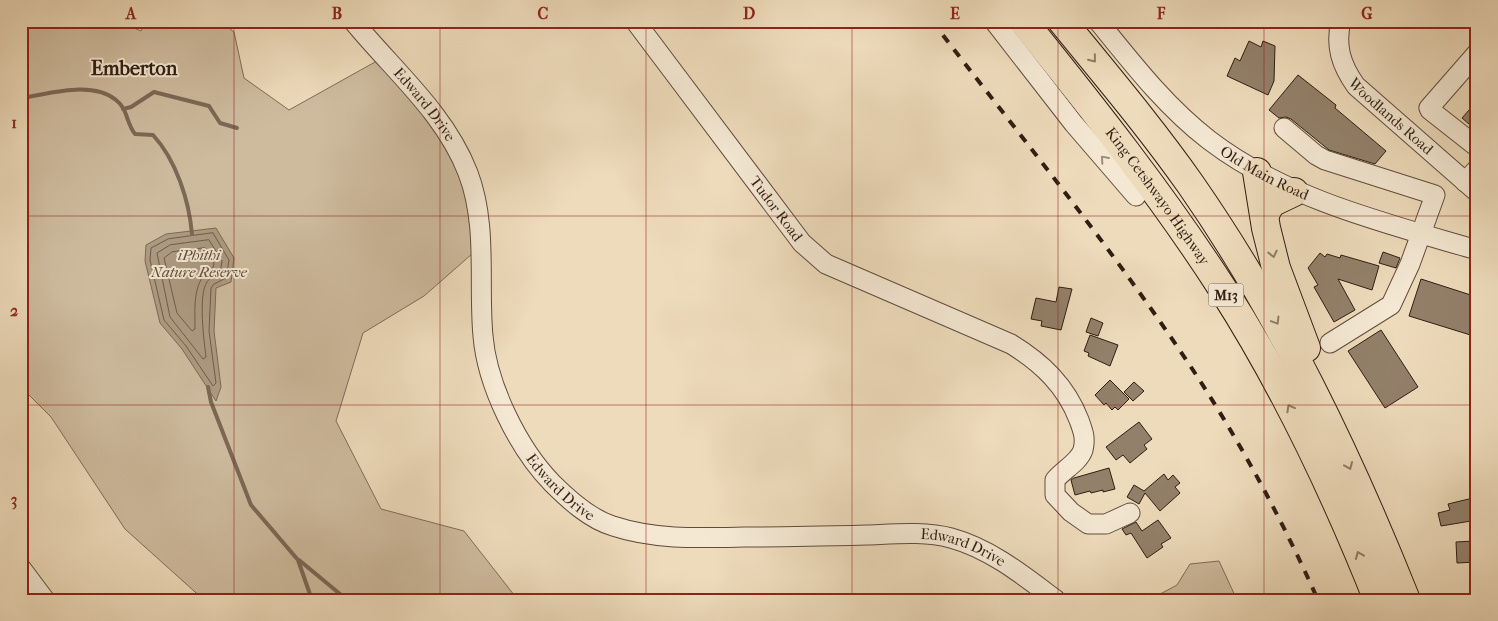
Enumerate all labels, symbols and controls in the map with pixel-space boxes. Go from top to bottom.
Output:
text: A [125,4,137,23]
text: B [332,4,342,23]
text: C [538,4,549,23]
text: D [743,4,755,23]
text: E [950,4,960,23]
text: F [1156,4,1166,23]
text: G [1361,4,1373,23]
one-way arrow [1087,53,1095,62]
district label: Emberton [91,57,178,80]
street label: Edward Drive [390,64,460,145]
street label: Woodlands Road [1344,74,1437,159]
text: 1 [11,113,17,132]
street label: King Cetshwayo Highway [1101,124,1214,270]
street label: Old Main Road [1217,142,1312,204]
one-way arrow [1101,156,1109,165]
street label: Tudor Road [746,173,807,246]
park label: iPhithi Nature Reserve [150,246,248,281]
one-way arrow [1267,250,1278,259]
road number: M13 [1208,284,1244,306]
text: 2 [10,301,18,320]
one-way arrow [1269,315,1279,324]
one-way arrow [1286,404,1296,413]
street label: Edward Drive [522,450,599,525]
one-way arrow [1343,461,1354,470]
text: 3 [11,490,17,510]
street label: Edward Drive [920,525,1009,571]
one-way arrow [1354,551,1365,560]

